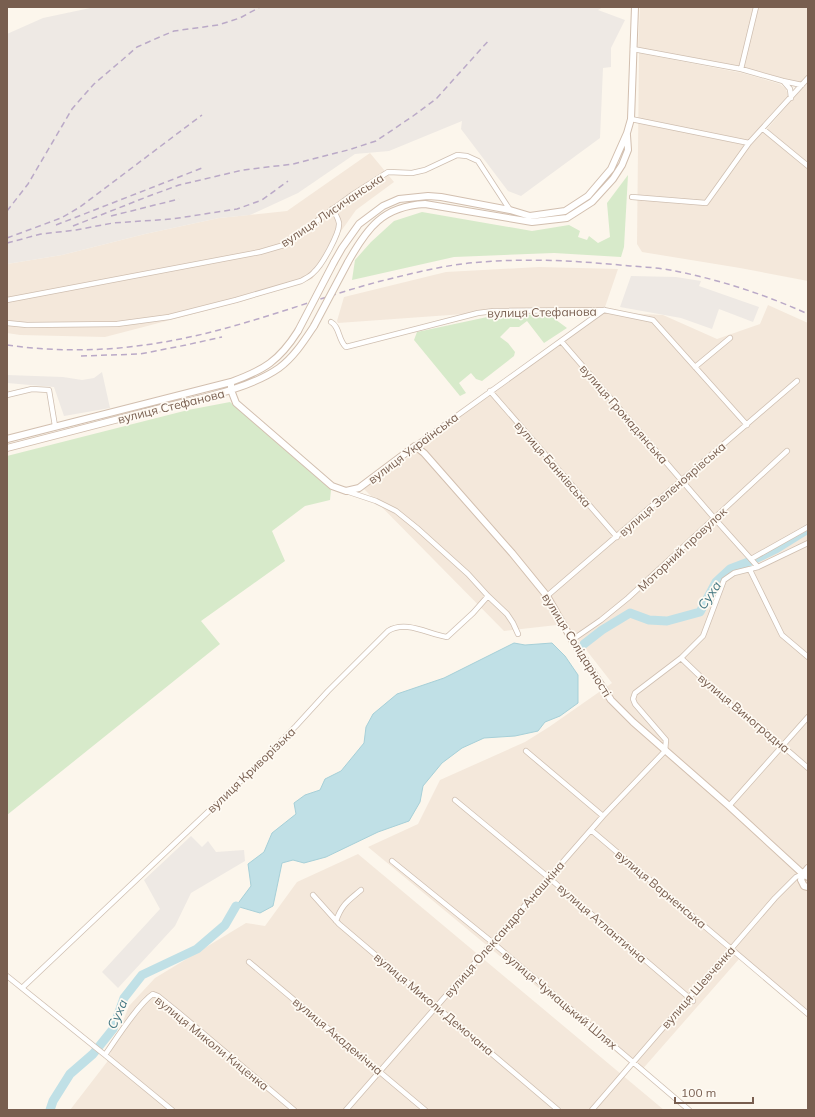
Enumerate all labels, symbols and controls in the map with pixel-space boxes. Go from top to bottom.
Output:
street label: вулиця Лисичанська [278,170,386,250]
street label: вулиця Стефанова [487,304,597,320]
street label: вулиця Громадянська [577,361,671,467]
street label: вулиця Стефанова [116,385,226,427]
street label: вулиця Українська [365,409,461,487]
street label: вулиця Банківська [512,418,594,510]
street label: вулиця Зеленоярівська [616,439,728,539]
street label: Моторний провулок [634,503,730,594]
water label: Суха [694,578,724,612]
street label: вулиця Солідарності [539,590,615,700]
street label: вулиця Виноградна [695,670,793,756]
street label: вулиця Криворізька [204,724,298,816]
street label: вулиця Варненська [612,847,710,931]
street label: вулиця Олександра Анашкіна [441,858,567,1000]
street label: вулиця Атлантична [554,880,650,966]
street label: вулиця Шевченка [658,943,738,1031]
street label: вулиця Чумацький Шлях [500,948,621,1053]
street label: вулиця Миколи Демочана [371,949,497,1059]
street label: вулиця Миколи Киценка [152,992,272,1094]
street label: вулиця Академічна [290,994,386,1078]
water label: Суха [103,997,131,1031]
scale bar [675,1079,753,1105]
text: 100 m [681,1085,716,1100]

